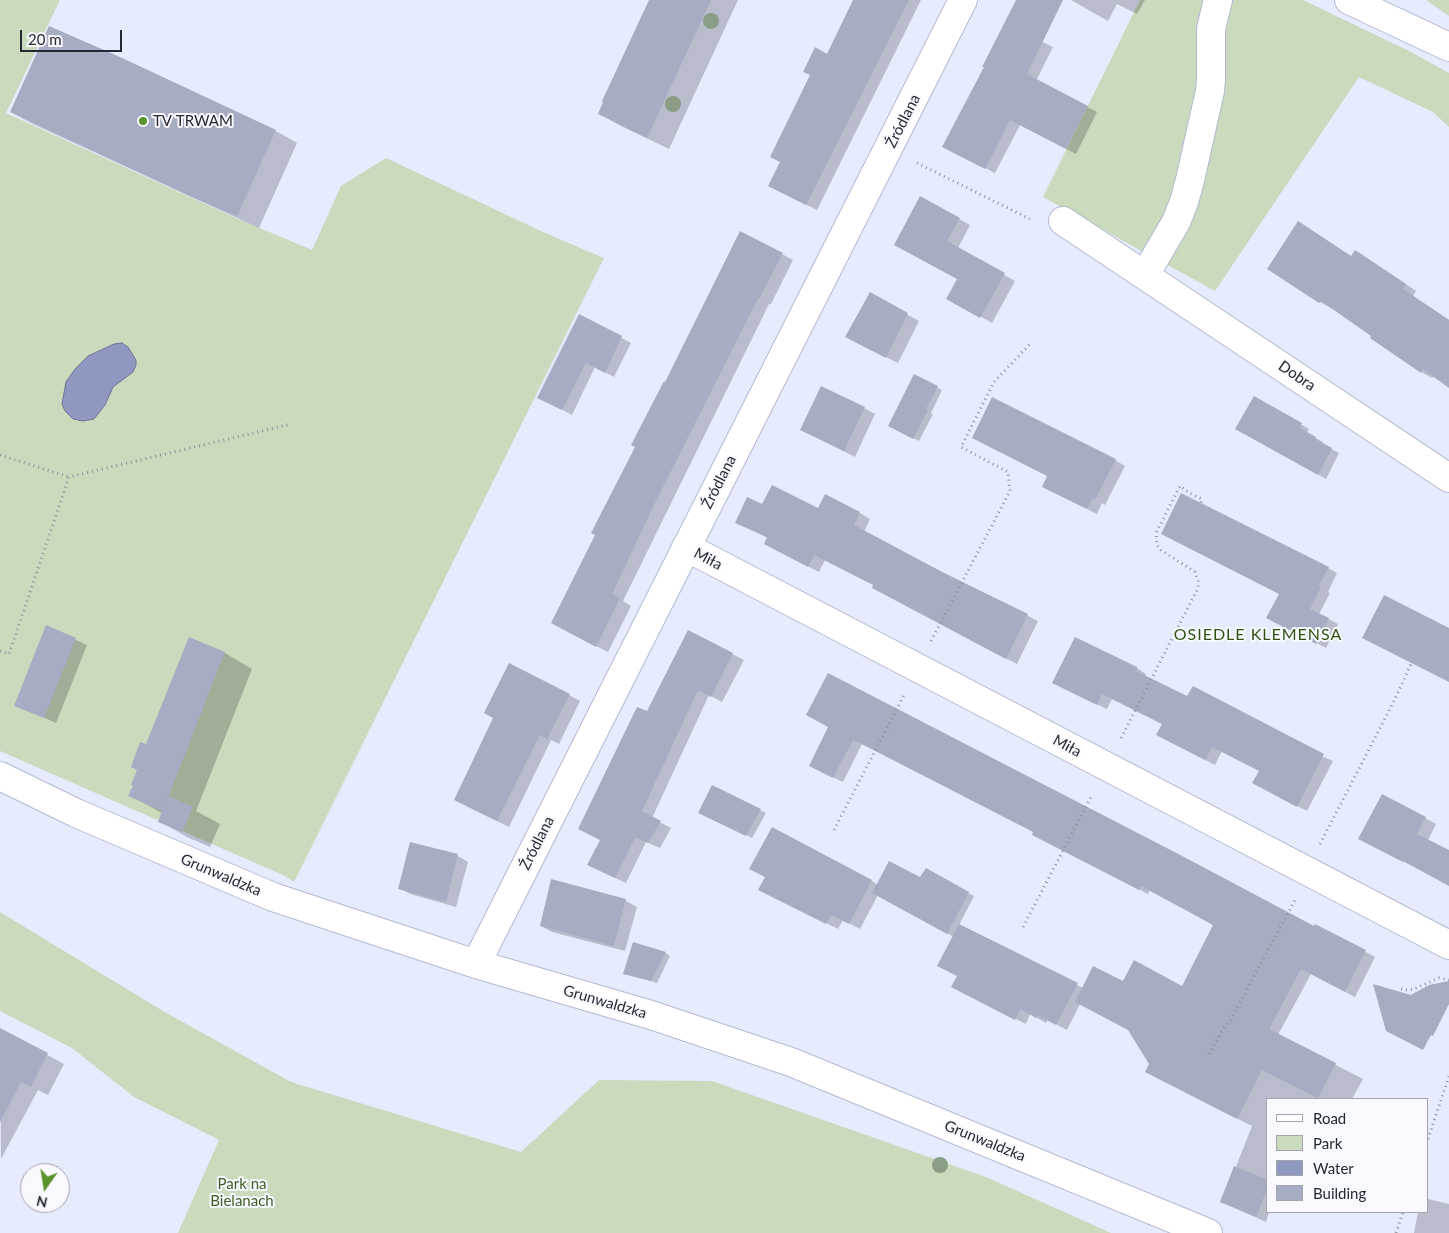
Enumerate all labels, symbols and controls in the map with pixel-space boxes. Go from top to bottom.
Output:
scale bar [22,20,125,52]
text: 20 m [28,30,62,48]
street label: Źródlana [882,91,924,151]
place label: TV TRWAM [153,112,233,130]
marker: TV TRWAM [137,115,149,127]
street label: Dobra [1275,357,1319,395]
street label: Źródlana [698,452,740,512]
street label: Miła [691,544,725,574]
district label: OSIEDLE KLEMENSA [1172,625,1344,645]
street label: Miła [1050,731,1084,761]
street label: Źródlana [516,813,558,873]
street label: Grunwaldzka [178,850,264,900]
street label: Grunwaldzka [561,982,649,1022]
legend [1266,1098,1429,1213]
text: Road [1313,1109,1346,1127]
street label: Grunwaldzka [942,1117,1028,1165]
text: Park [1313,1134,1342,1152]
text: Water [1313,1159,1354,1177]
north arrow [20,1163,70,1213]
park label: Park na Bielanach [210,1175,274,1210]
text: Building [1313,1184,1366,1202]
text: N [35,1193,49,1212]

